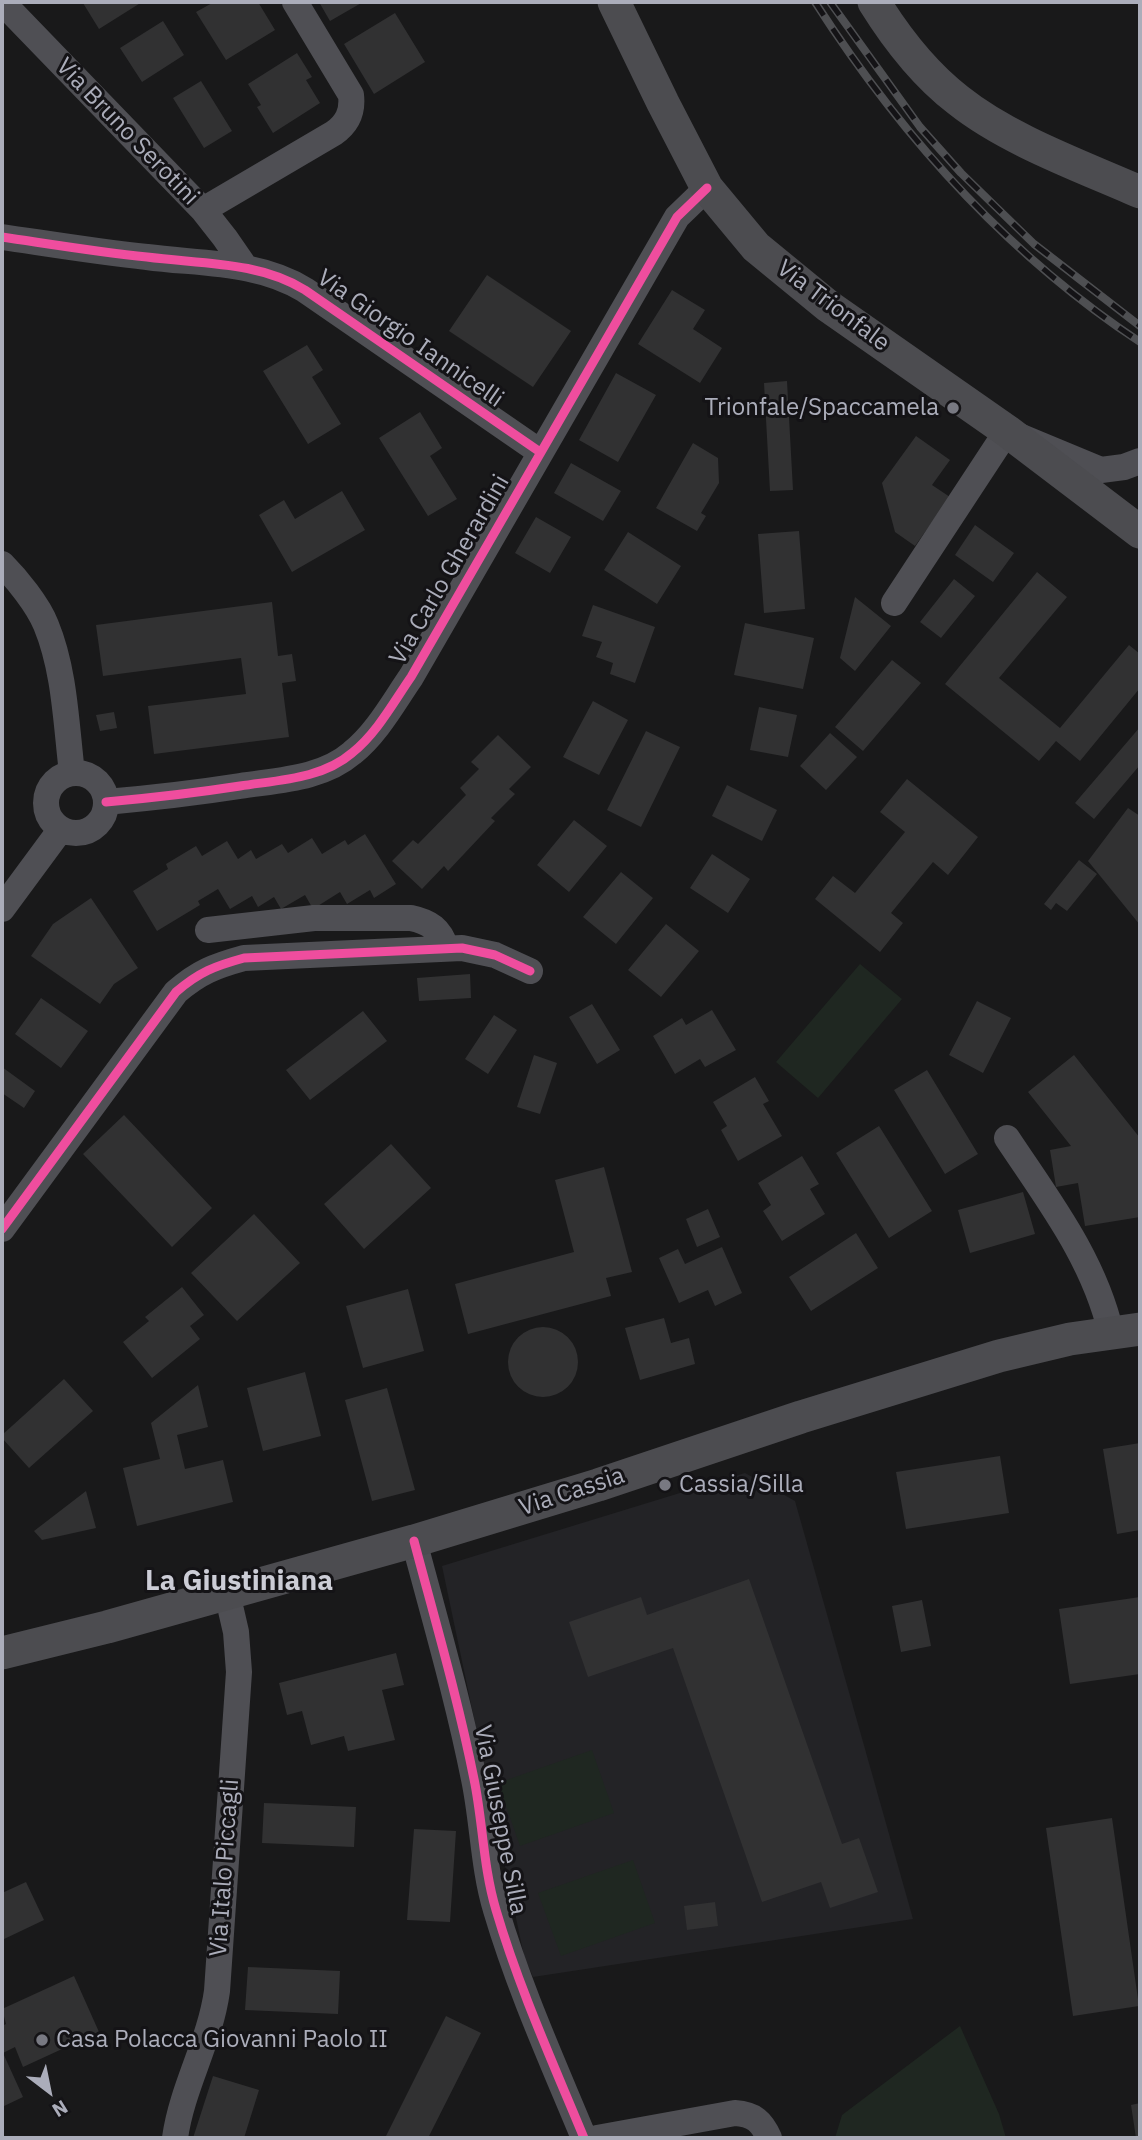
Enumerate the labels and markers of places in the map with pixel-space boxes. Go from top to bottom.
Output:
place label: Trionfale/Spaccamela [704,394,939,422]
marker: Trionfale/Spaccamela [945,400,961,416]
place label: Cassia/Silla [679,1471,804,1499]
marker: Cassia/Silla [657,1477,673,1493]
place label: Casa Polacca Giovanni Paolo II [56,2026,388,2054]
marker: Casa Polacca Giovanni Paolo II [34,2032,50,2048]

